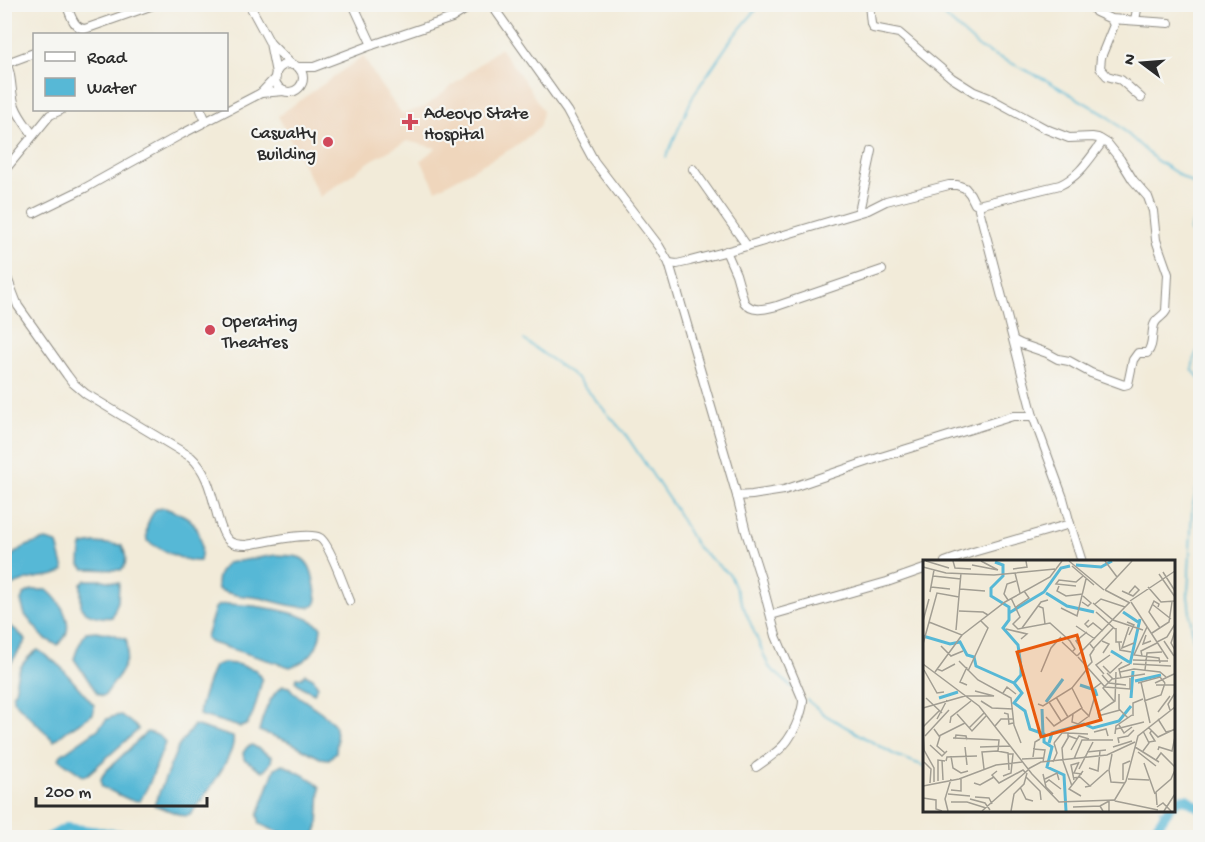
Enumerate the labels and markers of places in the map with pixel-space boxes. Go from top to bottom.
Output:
place label: Adeoyo State Hospital [424,104,529,146]
marker: Adeoyo State Hospital [401,113,419,131]
place label: Casualty Building [251,124,316,166]
marker: Casualty Building [321,135,335,149]
place label: Operating Theatres [221,312,297,354]
marker: Operating Theatres [203,323,217,337]

